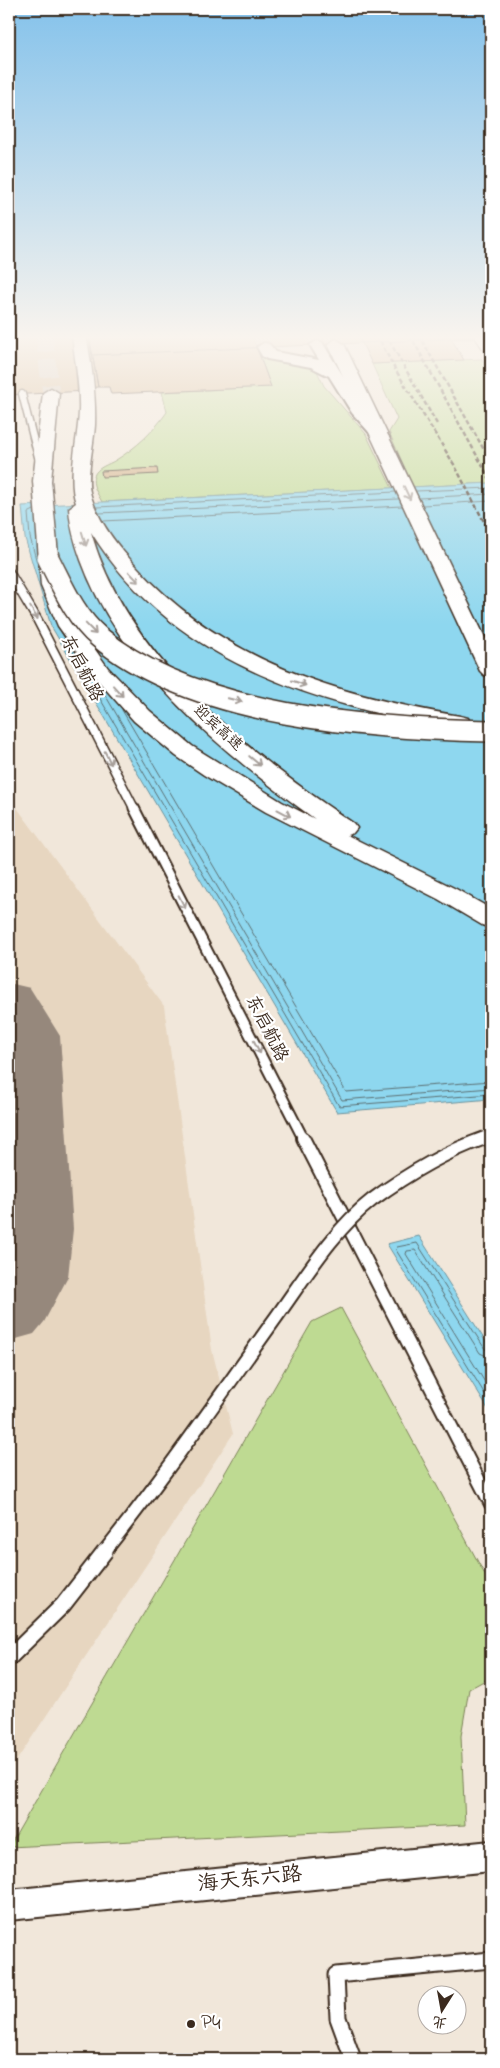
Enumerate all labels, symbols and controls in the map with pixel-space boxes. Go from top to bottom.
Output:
one-way arrow [403,485,413,500]
one-way arrow [79,531,89,547]
one-way arrow [128,571,140,583]
one-way arrow [29,606,39,620]
one-way arrow [85,623,97,635]
street label: 东启航路 [53,631,109,707]
one-way arrow [291,679,307,689]
one-way arrow [112,684,124,697]
one-way arrow [227,696,243,705]
street label: 迎宾高速 [188,700,248,756]
one-way arrow [104,750,113,765]
one-way arrow [248,755,261,766]
one-way arrow [277,808,292,818]
one-way arrow [177,895,187,910]
street label: 东启航路 [238,991,294,1067]
one-way arrow [253,1039,262,1054]
street label: 海天东六路 [196,1860,304,1900]
north arrow [418,1986,468,2036]
place label: P4 [201,2009,221,2039]
text: 北 [431,2010,449,2033]
marker: P4 [185,2018,197,2030]

